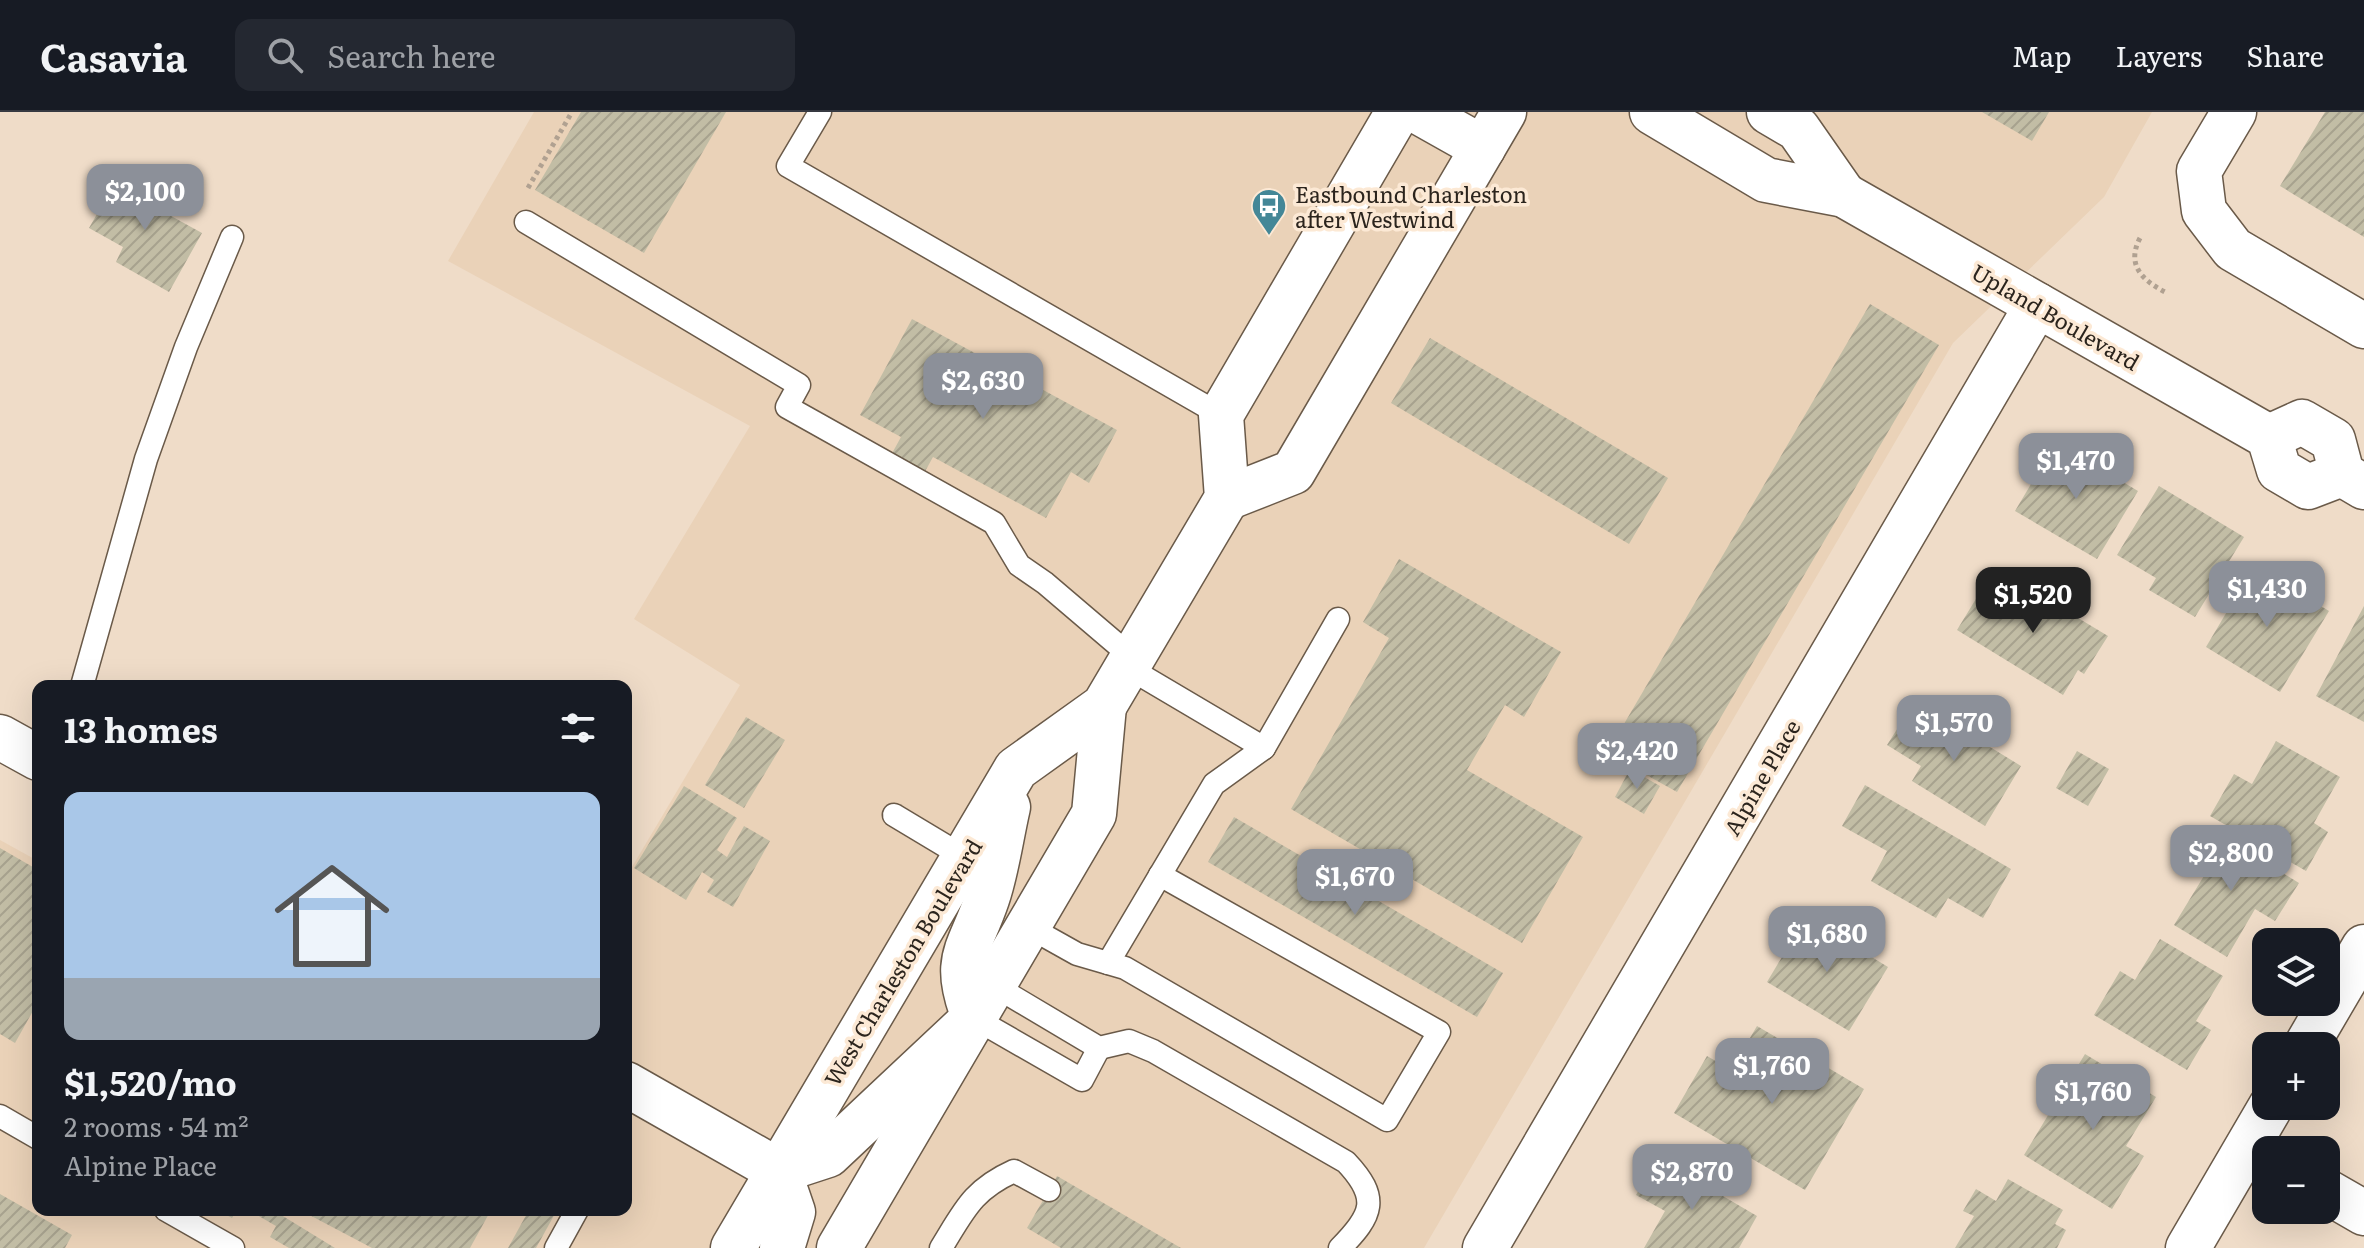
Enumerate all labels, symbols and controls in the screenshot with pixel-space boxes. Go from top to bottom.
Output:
search box [235,19,795,91]
text: Casavia [40,27,187,84]
icon: search [263,33,307,77]
text: Search here [327,33,496,77]
text: Map [2012,34,2071,76]
text: Layers [2115,34,2202,76]
text: Share [2246,34,2324,76]
pin: $2,100 [80,164,210,232]
text: $2,100 [105,170,185,209]
place label: Eastbound Charleston after Westwind [1295,177,1527,235]
bus stop icon: Eastbound Charleston after Westwind [1250,187,1288,237]
street label: Upland Boulevard [1966,254,2146,378]
pin: $2,630 [918,353,1048,421]
text: $2,630 [941,359,1025,398]
pin: $1,470 [2011,433,2141,501]
text: $1,470 [2037,439,2115,478]
pin: $1,430 [2202,561,2332,629]
pin: $1,520 [1968,567,2098,635]
text: $1,430 [2227,567,2307,606]
text: $1,520 [1994,573,2072,612]
pin: $1,570 [1889,695,2019,763]
text: $1,570 [1915,701,1993,740]
text: 13 homes [64,703,218,753]
icon: filters [556,706,600,750]
street label: Alpine Place [1714,713,1808,841]
pin: $2,420 [1572,723,1702,791]
text: $2,420 [1596,729,1678,768]
pin: $2,800 [2166,825,2296,893]
text: $2,800 [2188,831,2274,870]
street label: West Charleston Boulevard [815,832,989,1092]
icon: home [260,844,404,988]
pin: $1,670 [1290,849,1420,917]
text: $1,670 [1315,855,1395,894]
pin: $1,680 [1762,906,1892,974]
text: $1,680 [1786,912,1868,951]
map controls [2252,928,2340,1224]
button: layers [2252,928,2340,1016]
button: + [2252,1032,2340,1120]
pin: $1,760 [1707,1038,1837,1106]
text: $1,760 [1733,1044,1811,1083]
text: $1,520/mo [64,1056,237,1106]
pin: $1,760 [2028,1064,2158,1132]
text: $1,760 [2054,1070,2132,1109]
text: 2 rooms · 54 m² [64,1106,249,1145]
button: − [2252,1136,2340,1224]
pin: $2,870 [1627,1144,1757,1212]
text: Alpine Place [64,1145,217,1184]
text: $2,870 [1651,1150,1733,1189]

